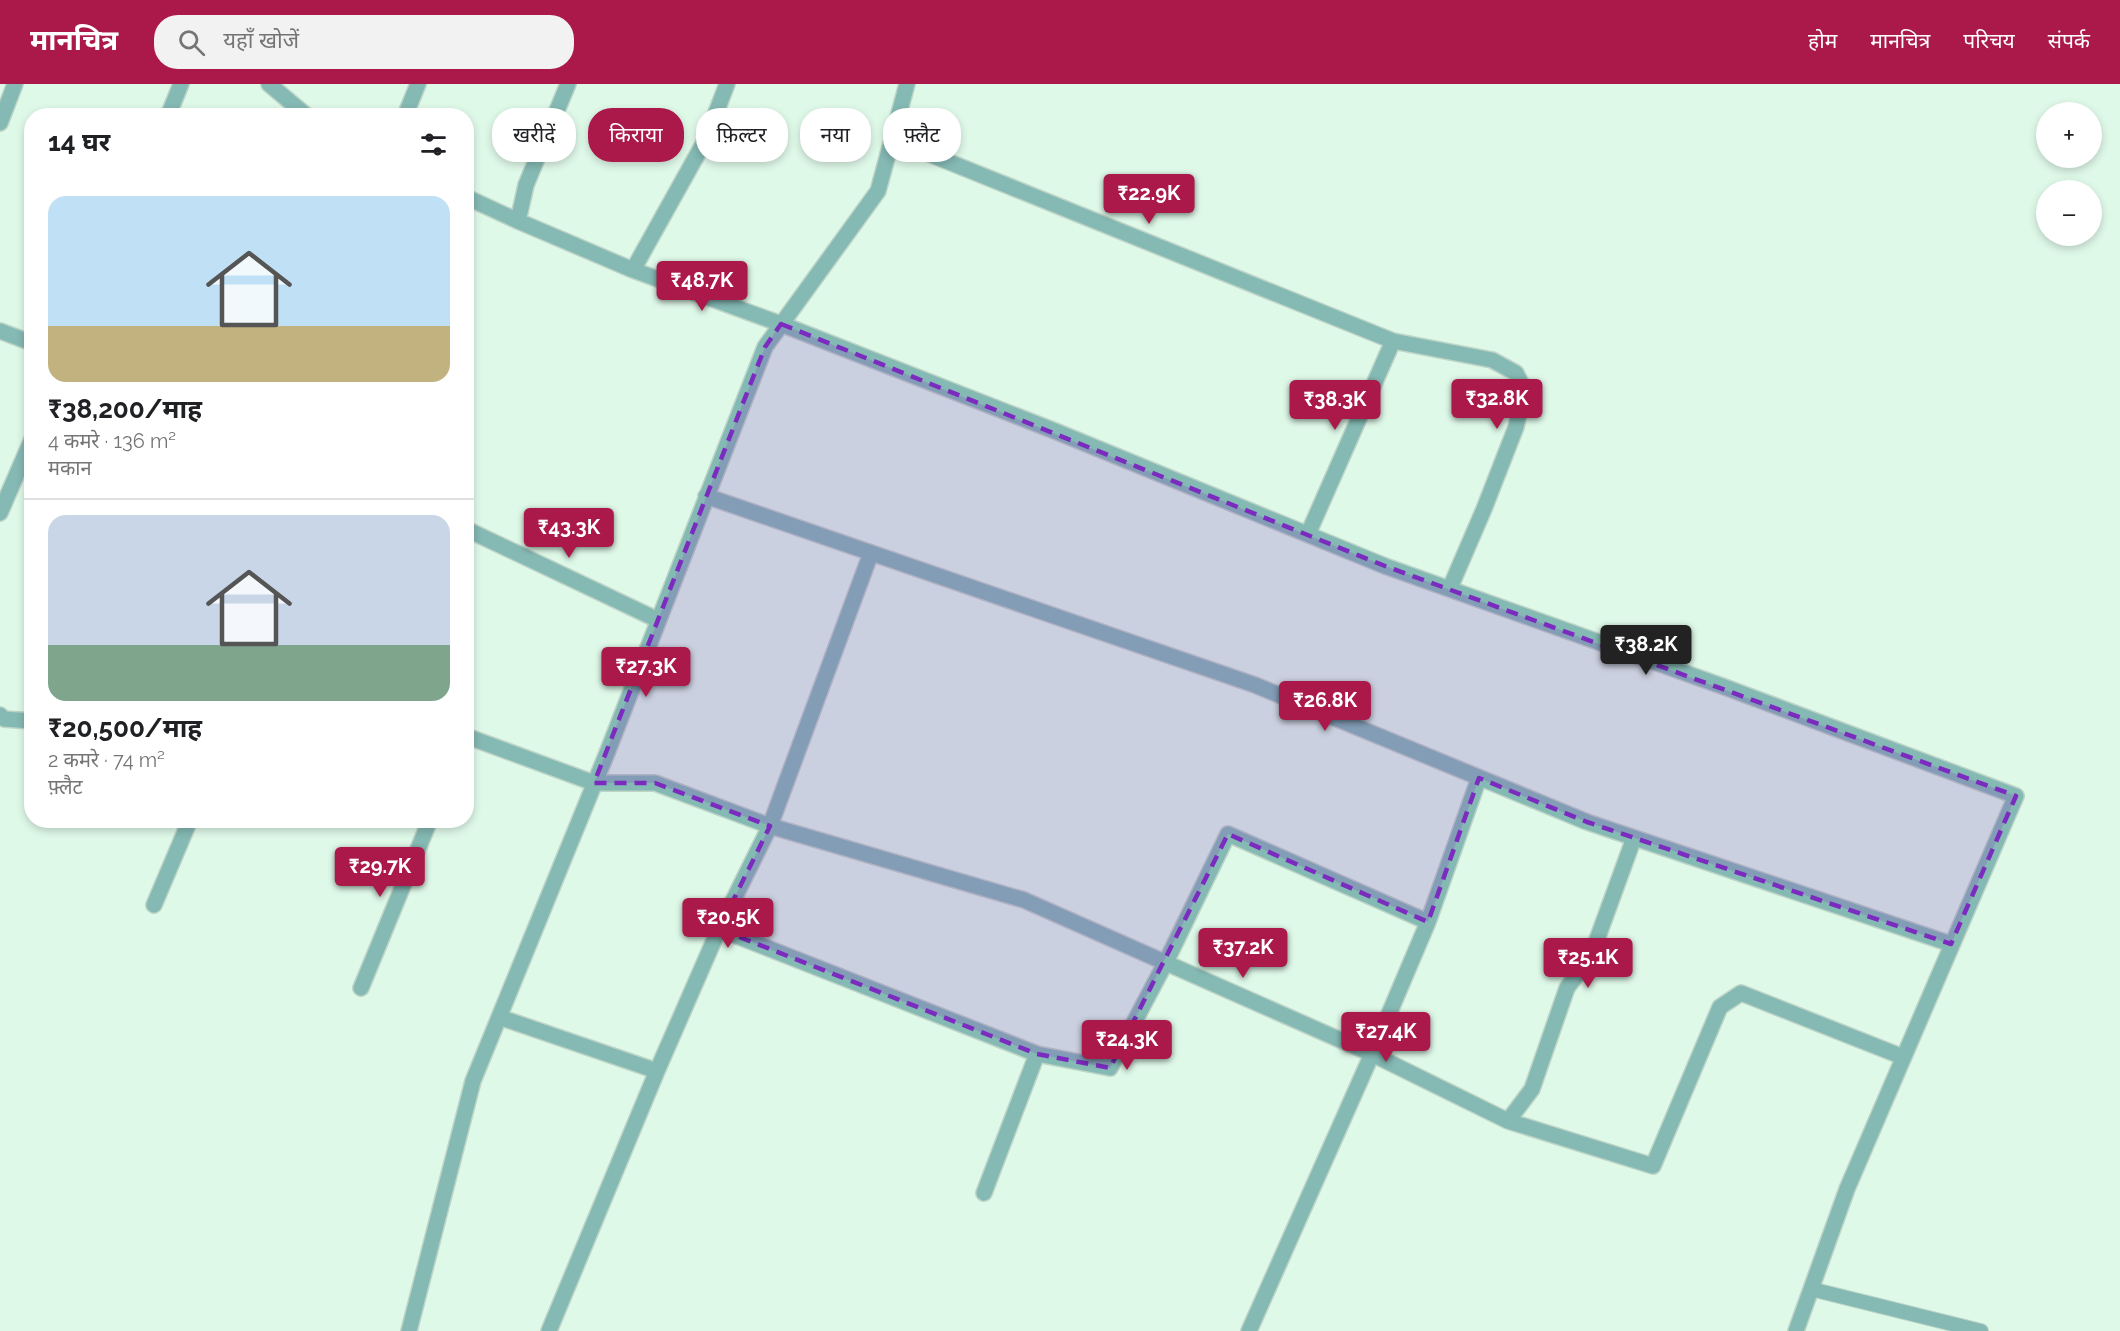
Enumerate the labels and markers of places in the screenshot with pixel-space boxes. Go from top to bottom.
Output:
pin: ₹22.9K [1100,174,1198,225]
pin: ₹48.7K [653,261,751,312]
pin: ₹32.8K [1448,379,1546,430]
pin: ₹38.3K [1286,380,1384,431]
pin: ₹43.3K [520,508,618,559]
pin: ₹38.2K [1597,625,1695,676]
pin: ₹27.3K [597,647,695,698]
pin: ₹26.8K [1276,681,1374,732]
pin: ₹29.7K [331,847,429,898]
pin: ₹20.5K [679,898,777,949]
pin: ₹37.2K [1194,928,1292,979]
pin: ₹25.1K [1539,938,1637,989]
pin: ₹27.4K [1337,1012,1435,1063]
pin: ₹24.3K [1078,1020,1176,1071]

